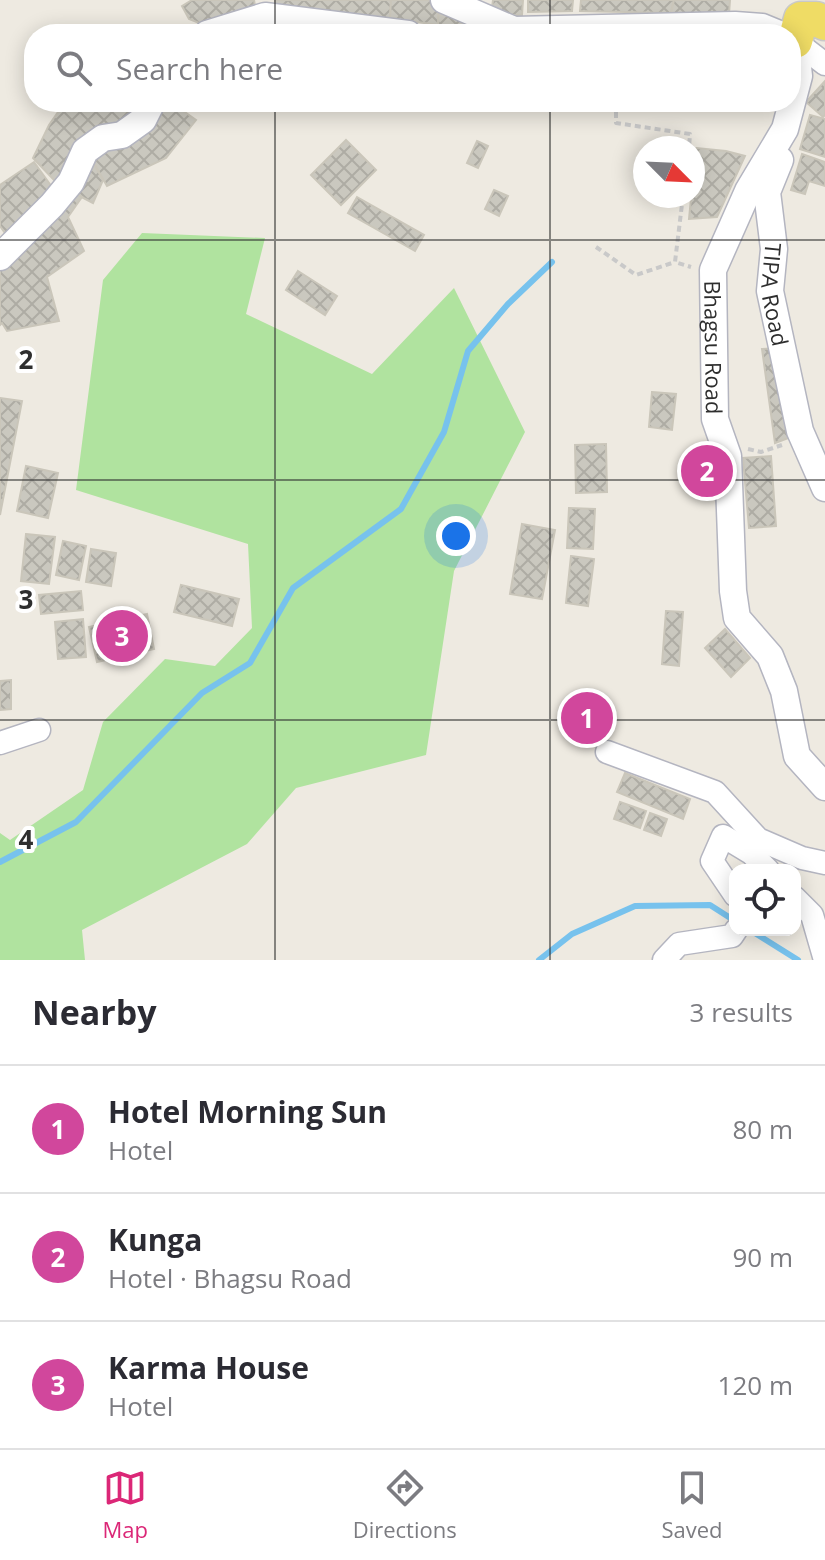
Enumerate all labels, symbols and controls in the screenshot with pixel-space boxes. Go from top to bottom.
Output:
search box [24,24,801,112]
icon: search [52,46,96,90]
text: Search here [116,48,283,89]
north arrow [633,136,705,208]
street label: TIPA Road [755,242,796,349]
street label: Bhagsu Road [698,280,730,415]
text: 2 [19,341,34,377]
pin: 2 [681,441,733,501]
your location [436,516,476,556]
text: 3 [19,581,33,617]
pin: 3 [96,606,148,666]
pin: 1 [561,688,613,748]
text: 4 [19,821,34,857]
map controls [729,864,801,936]
button: locate [729,864,801,936]
text: Nearby [32,989,157,1035]
text: 3 results [690,994,793,1030]
text: Hotel Morning Sun [108,1091,387,1132]
text: 1 [51,1111,65,1147]
text: 80 m [732,1111,793,1147]
text: Hotel [108,1132,173,1168]
text: Kunga [108,1219,202,1260]
text: 2 [51,1239,65,1275]
text: 90 m [732,1239,793,1275]
text: Hotel · Bhagsu Road [108,1260,352,1296]
text: Karma House [108,1347,309,1388]
text: 3 [51,1367,65,1403]
text: 120 m [718,1367,793,1403]
text: Hotel [108,1388,173,1424]
tab: Map [102,1466,148,1544]
tab: Directions [353,1466,457,1544]
tab: Saved [661,1466,723,1544]

